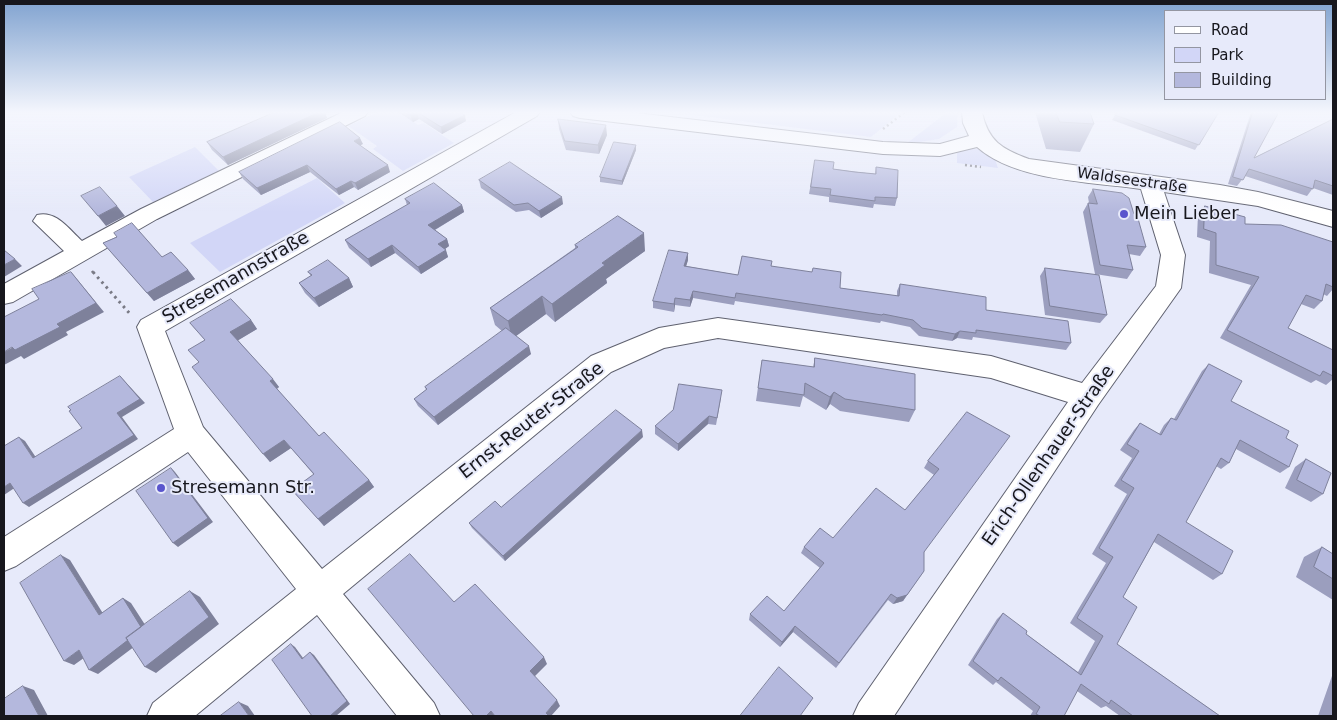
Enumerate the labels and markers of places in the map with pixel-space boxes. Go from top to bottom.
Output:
place label: Mein Lieber [1134,203,1239,225]
marker: Mein Lieber [1118,208,1130,220]
place label: Stresemann Str. [171,477,315,499]
marker: Stresemann Str. [155,482,167,494]

